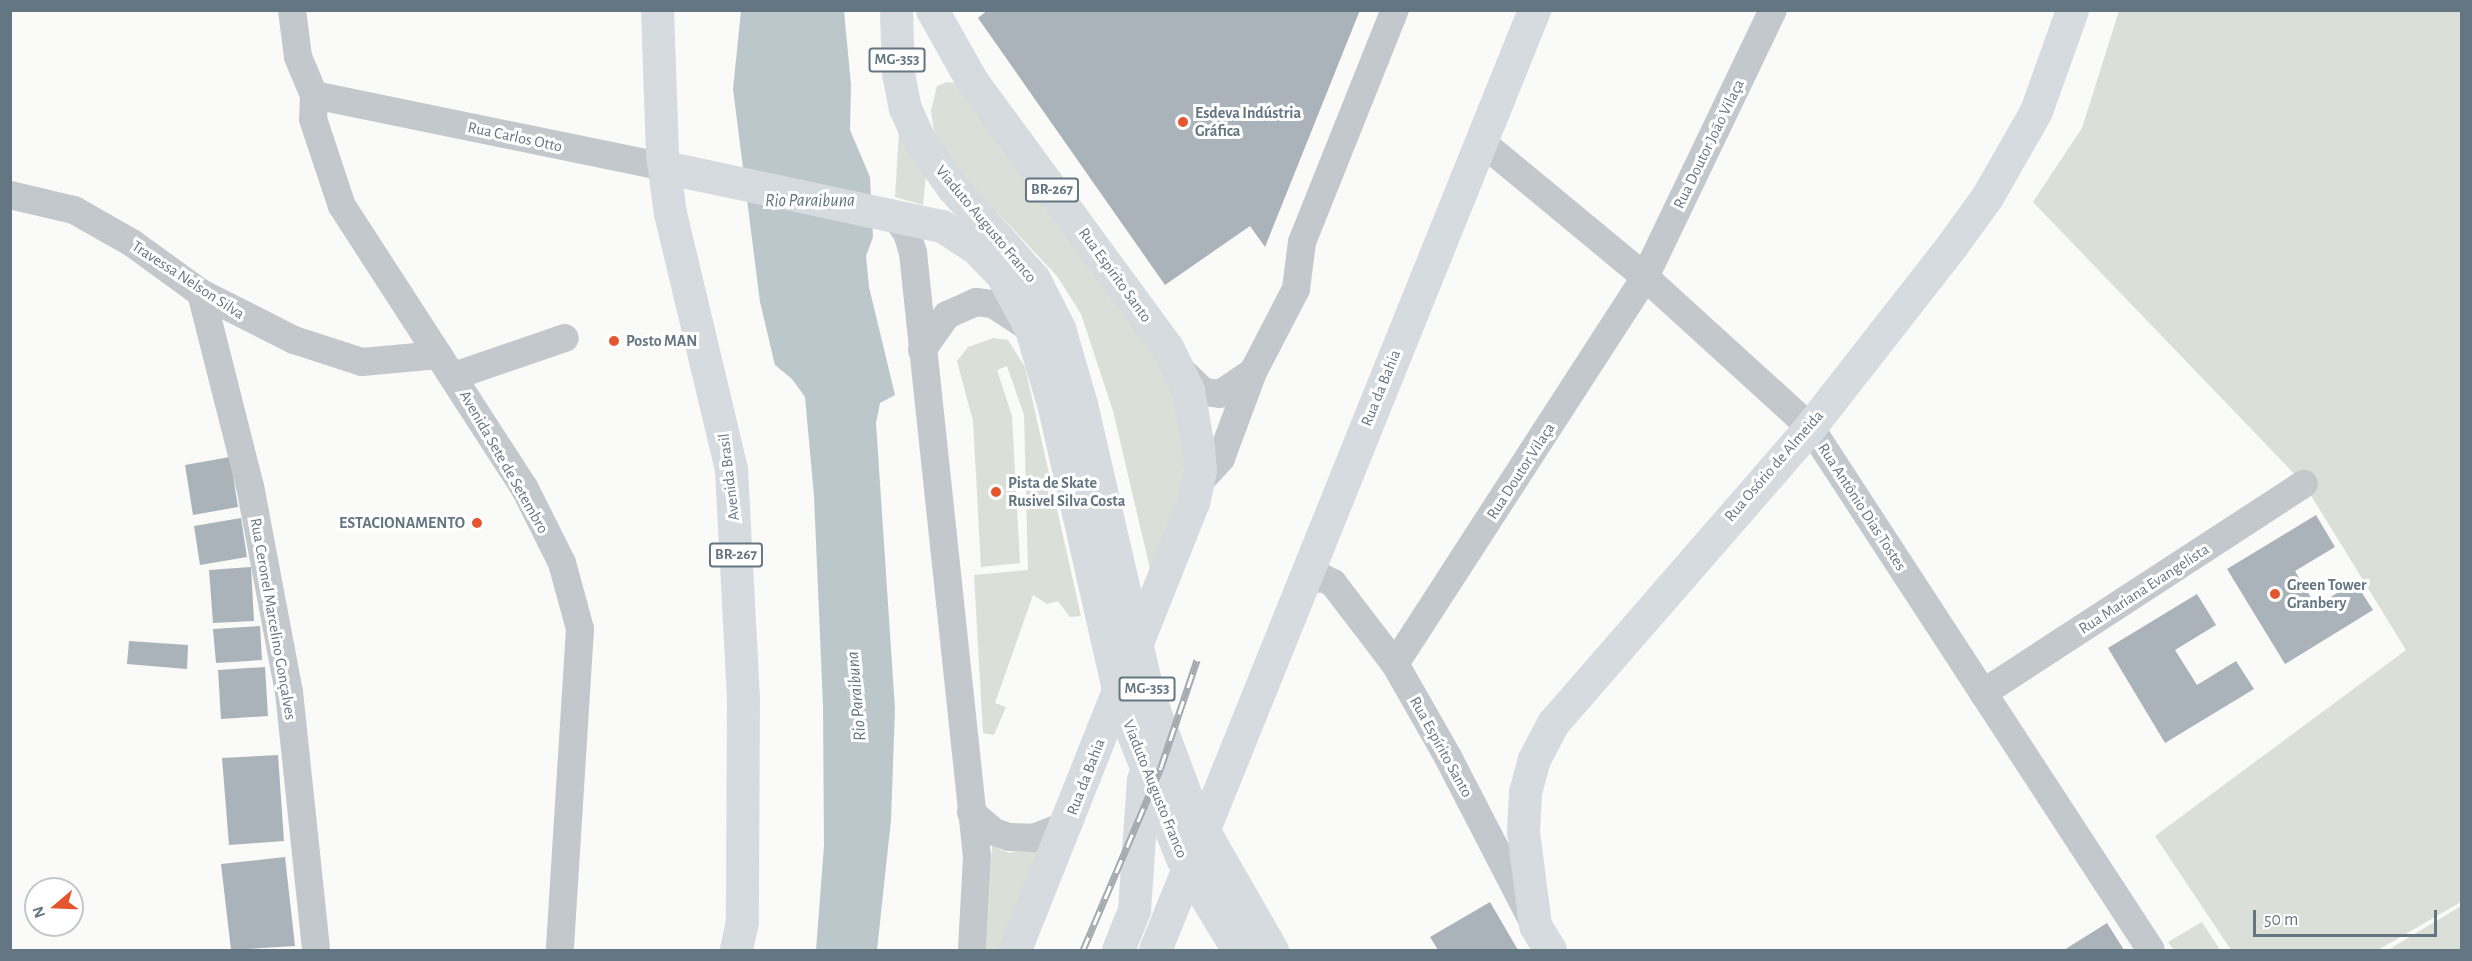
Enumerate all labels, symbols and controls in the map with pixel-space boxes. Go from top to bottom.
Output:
road number: MG-353 [868,48,926,72]
street label: Rua Doutor João Vilaça [1669,76,1749,212]
place label: Esdeva Indústria Gráfica [1195,103,1301,141]
marker: Esdeva Indústria Gráfica [1176,115,1190,129]
street label: Rua Carlos Otto [466,118,564,156]
street label: Viaduto Augusto Franco [931,161,1041,287]
road number: BR-267 [1024,178,1080,202]
water label: Rio Paraibuna [765,190,855,212]
street label: Rua Espírito Santo [1074,224,1156,326]
street label: Travessa Nelson Silva [128,236,248,324]
place label: Posto MAN [626,331,697,351]
marker: Posto MAN [607,334,621,348]
street label: Rua da Bahia [1357,347,1405,429]
street label: Avenida Sete de Setembro [455,387,553,537]
street label: Rua Osório de Almeida [1720,406,1828,526]
street label: Rua Doutor Vilaça [1483,419,1559,523]
street label: Avenida Brasil [714,432,744,522]
street label: Rua Antônio Dias Tostes [1814,440,1910,574]
place label: Pista de Skate Rusivel Silva Costa [1008,473,1125,511]
marker: Pista de Skate Rusivel Silva Costa [989,485,1003,499]
place label: ESTACIONAMENTO [339,513,465,533]
marker: ESTACIONAMENTO [470,516,484,530]
street label: Rua Ceronel Marcelino Gonçalves [246,517,300,721]
street label: Rua Mariana Evangelista [2075,540,2213,638]
road number: BR-267 [708,543,764,567]
place label: Green Tower Granbery [2287,575,2367,613]
marker: Green Tower Granbery [2268,587,2282,601]
water label: Rio Paraibuna [842,650,872,742]
road number: MG-353 [1118,677,1176,701]
street label: Rua Espírito Santo [1405,693,1477,801]
street label: Viaduto Augusto Franco [1119,717,1191,861]
street label: Rua da Bahia [1063,736,1109,818]
north arrow [24,877,84,937]
scale bar [2256,898,2440,936]
text: N [29,904,48,920]
text: 50 m [2264,911,2298,929]

